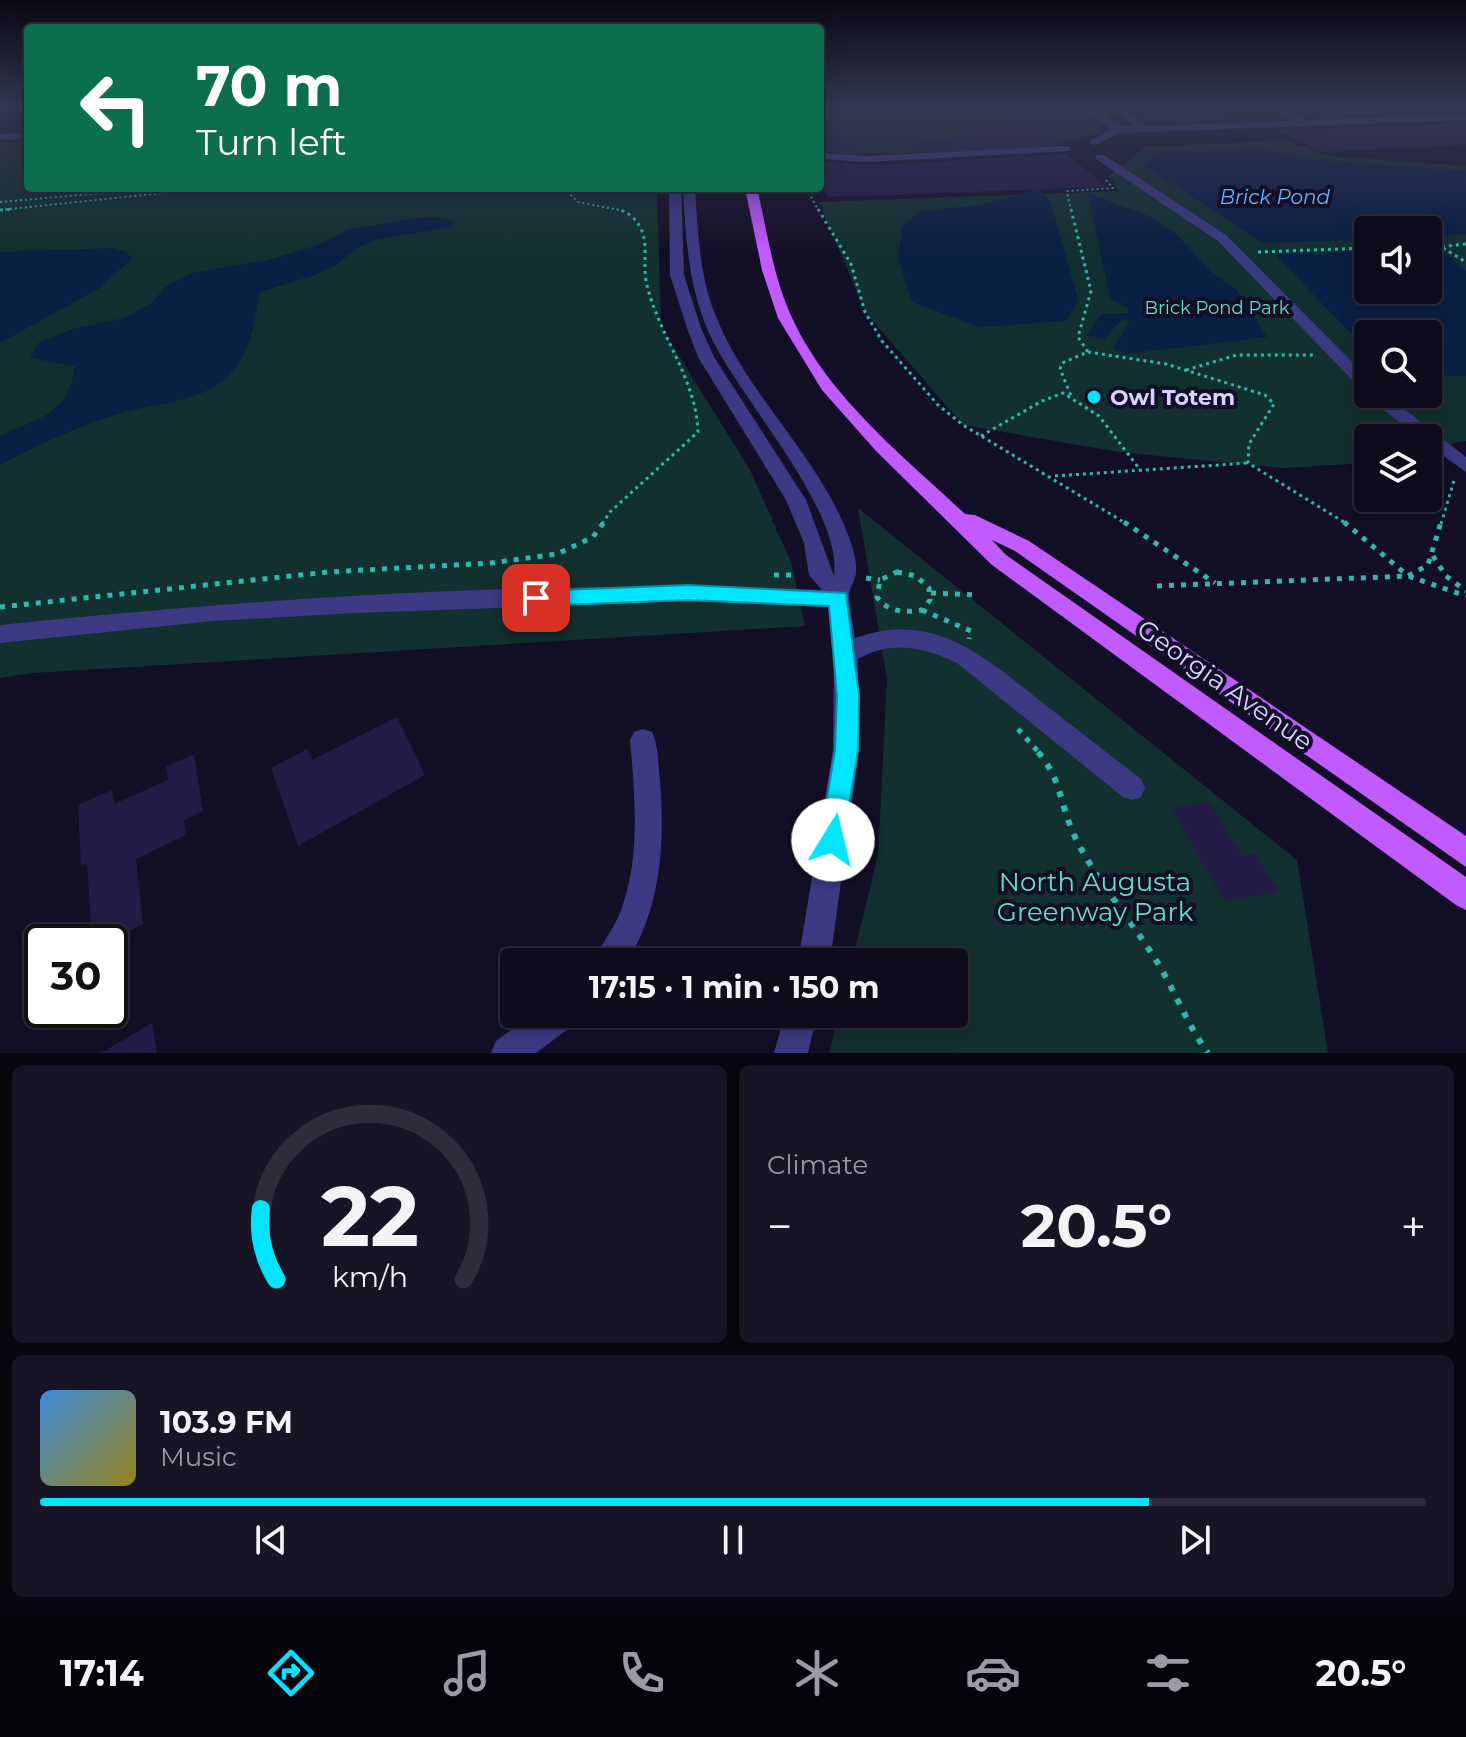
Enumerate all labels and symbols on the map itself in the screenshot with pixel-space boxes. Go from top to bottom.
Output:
water label: Brick Pond [1220,185,1331,209]
park label: Brick Pond Park [1144,297,1290,319]
place label: Owl Totem [1110,384,1235,411]
marker: Owl Totem [1085,388,1103,406]
pin [502,564,570,632]
street label: Georgia Avenue [1131,612,1319,758]
position arrow [791,798,875,882]
park label: North Augusta Greenway Park [997,866,1194,928]
speed limit sign: 30 [24,924,128,1028]

